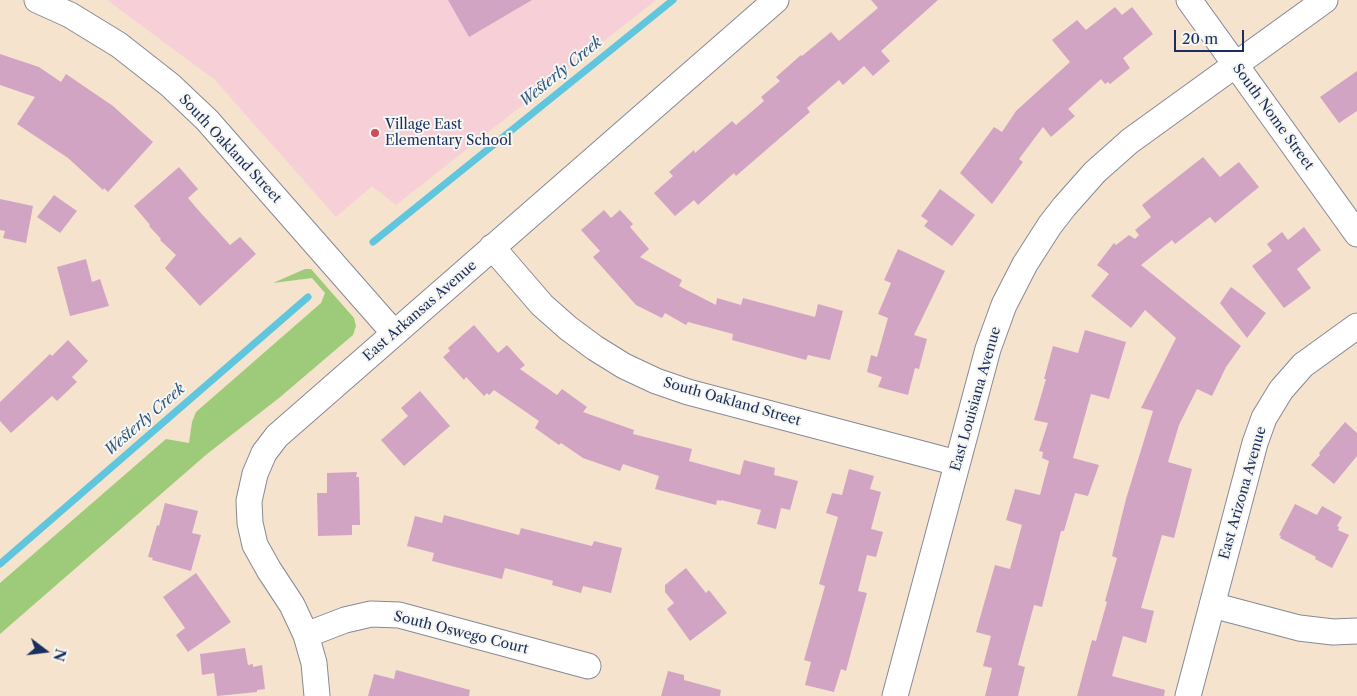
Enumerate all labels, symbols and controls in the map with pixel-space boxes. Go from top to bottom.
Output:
scale bar [1177,20,1247,52]
text: 20 m [1182,29,1218,48]
water label: Westerly Creek [516,33,606,111]
street label: South Nome Street [1229,61,1317,173]
street label: South Oakland Street [175,91,285,207]
place label: Village East Elementary School [385,117,512,150]
marker: Village East Elementary School [369,127,381,139]
street label: East Arkansas Avenue [360,257,480,365]
street label: East Louisiana Avenue [947,325,1005,473]
street label: South Oakland Street [661,374,803,430]
water label: Westerly Creek [101,380,189,460]
street label: East Arizona Avenue [1216,424,1270,562]
street label: South Oswego Court [392,608,530,658]
north arrow [20,626,70,676]
text: N [49,647,70,663]

